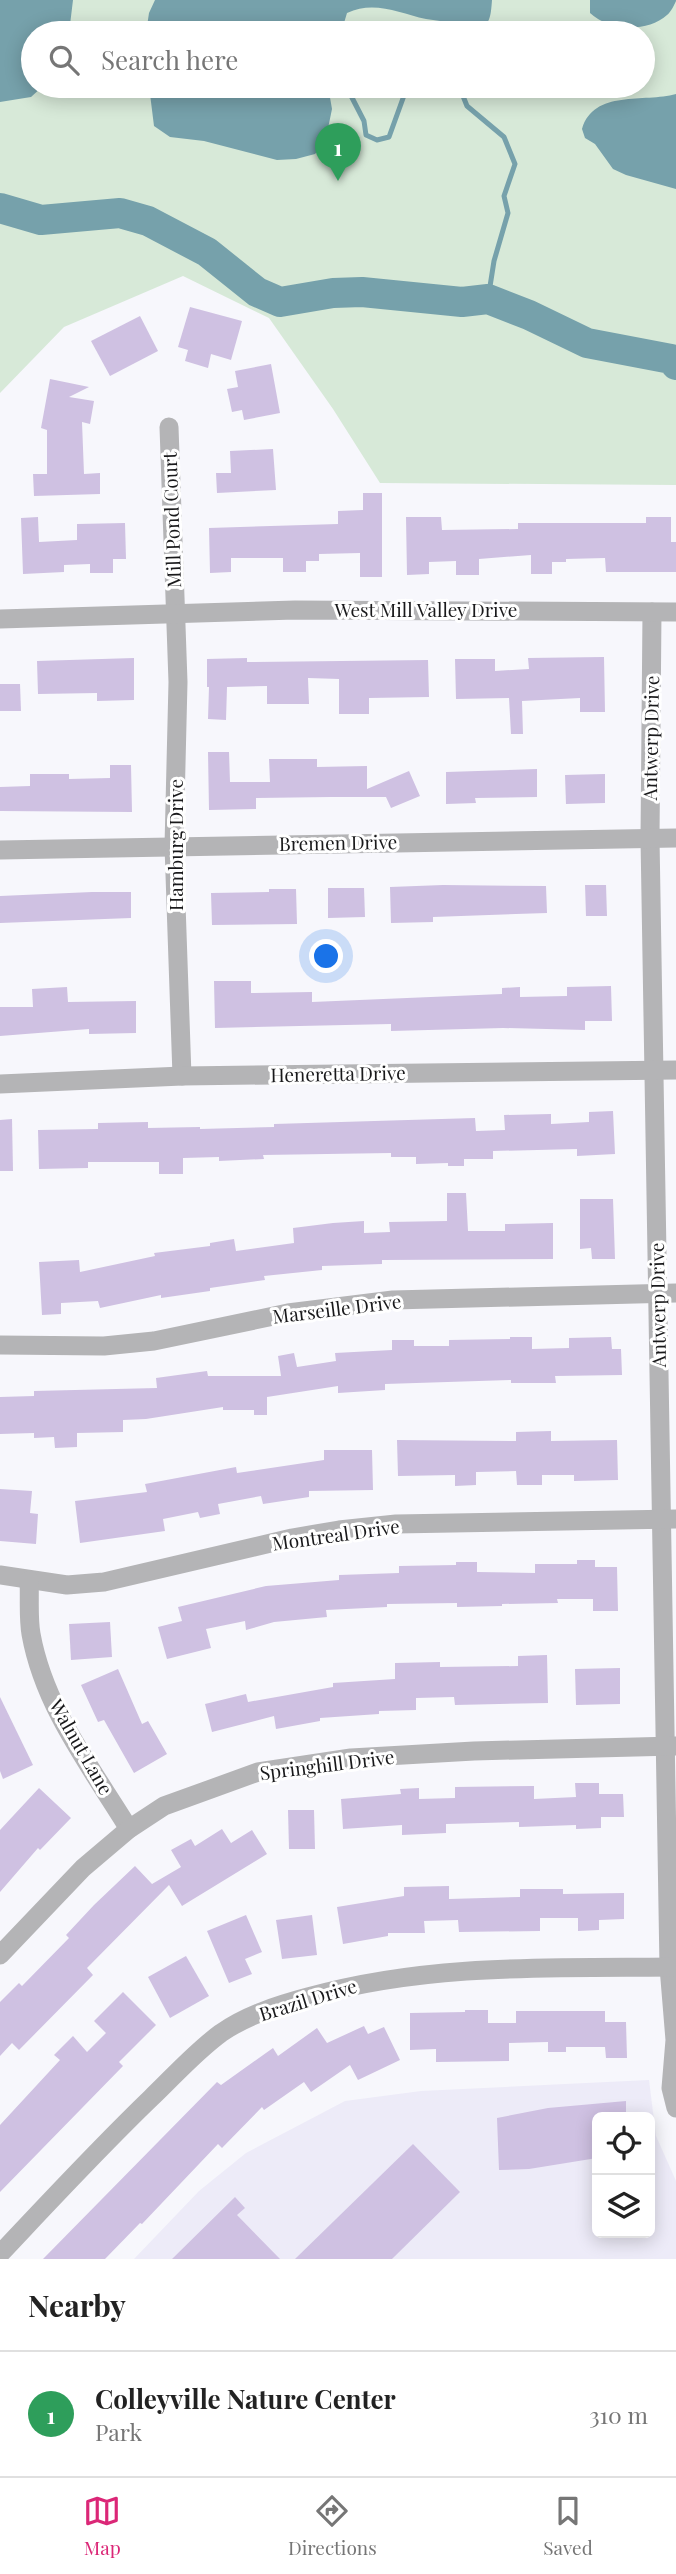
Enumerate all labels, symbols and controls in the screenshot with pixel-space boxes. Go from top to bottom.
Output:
search box [21,21,655,98]
icon: search [45,41,83,79]
text: Search here [101,42,238,77]
pin: 1 [315,123,361,181]
street label: Mill Pond Court [156,451,186,588]
street label: West Mill Valley Drive [334,596,517,622]
street label: Antwerp Drive [636,675,664,802]
street label: Hamburg Drive [162,779,188,911]
street label: Bremen Drive [279,828,397,856]
your location [309,939,343,973]
street label: Heneretta Drive [270,1059,406,1087]
street label: Antwerp Drive [643,1242,671,1369]
street label: Marseille Drive [271,1287,403,1329]
street label: Montreal Drive [270,1512,401,1556]
street label: Walnut Lane [44,1693,120,1799]
street label: Springhill Drive [258,1743,396,1785]
street label: Brazil Drive [256,1972,360,2026]
map controls [592,2112,655,2238]
button: locate [592,2112,655,2175]
button: layers [592,2175,655,2238]
text: Nearby [28,2285,126,2325]
text: Colleyville Nature Center [95,2381,396,2416]
text: 1 [47,2399,55,2430]
text: 310 m [589,2399,648,2430]
text: Park [95,2416,142,2447]
tab: Map [83,2492,121,2560]
tab: Directions [288,2492,377,2560]
tab: Saved [543,2492,593,2560]

